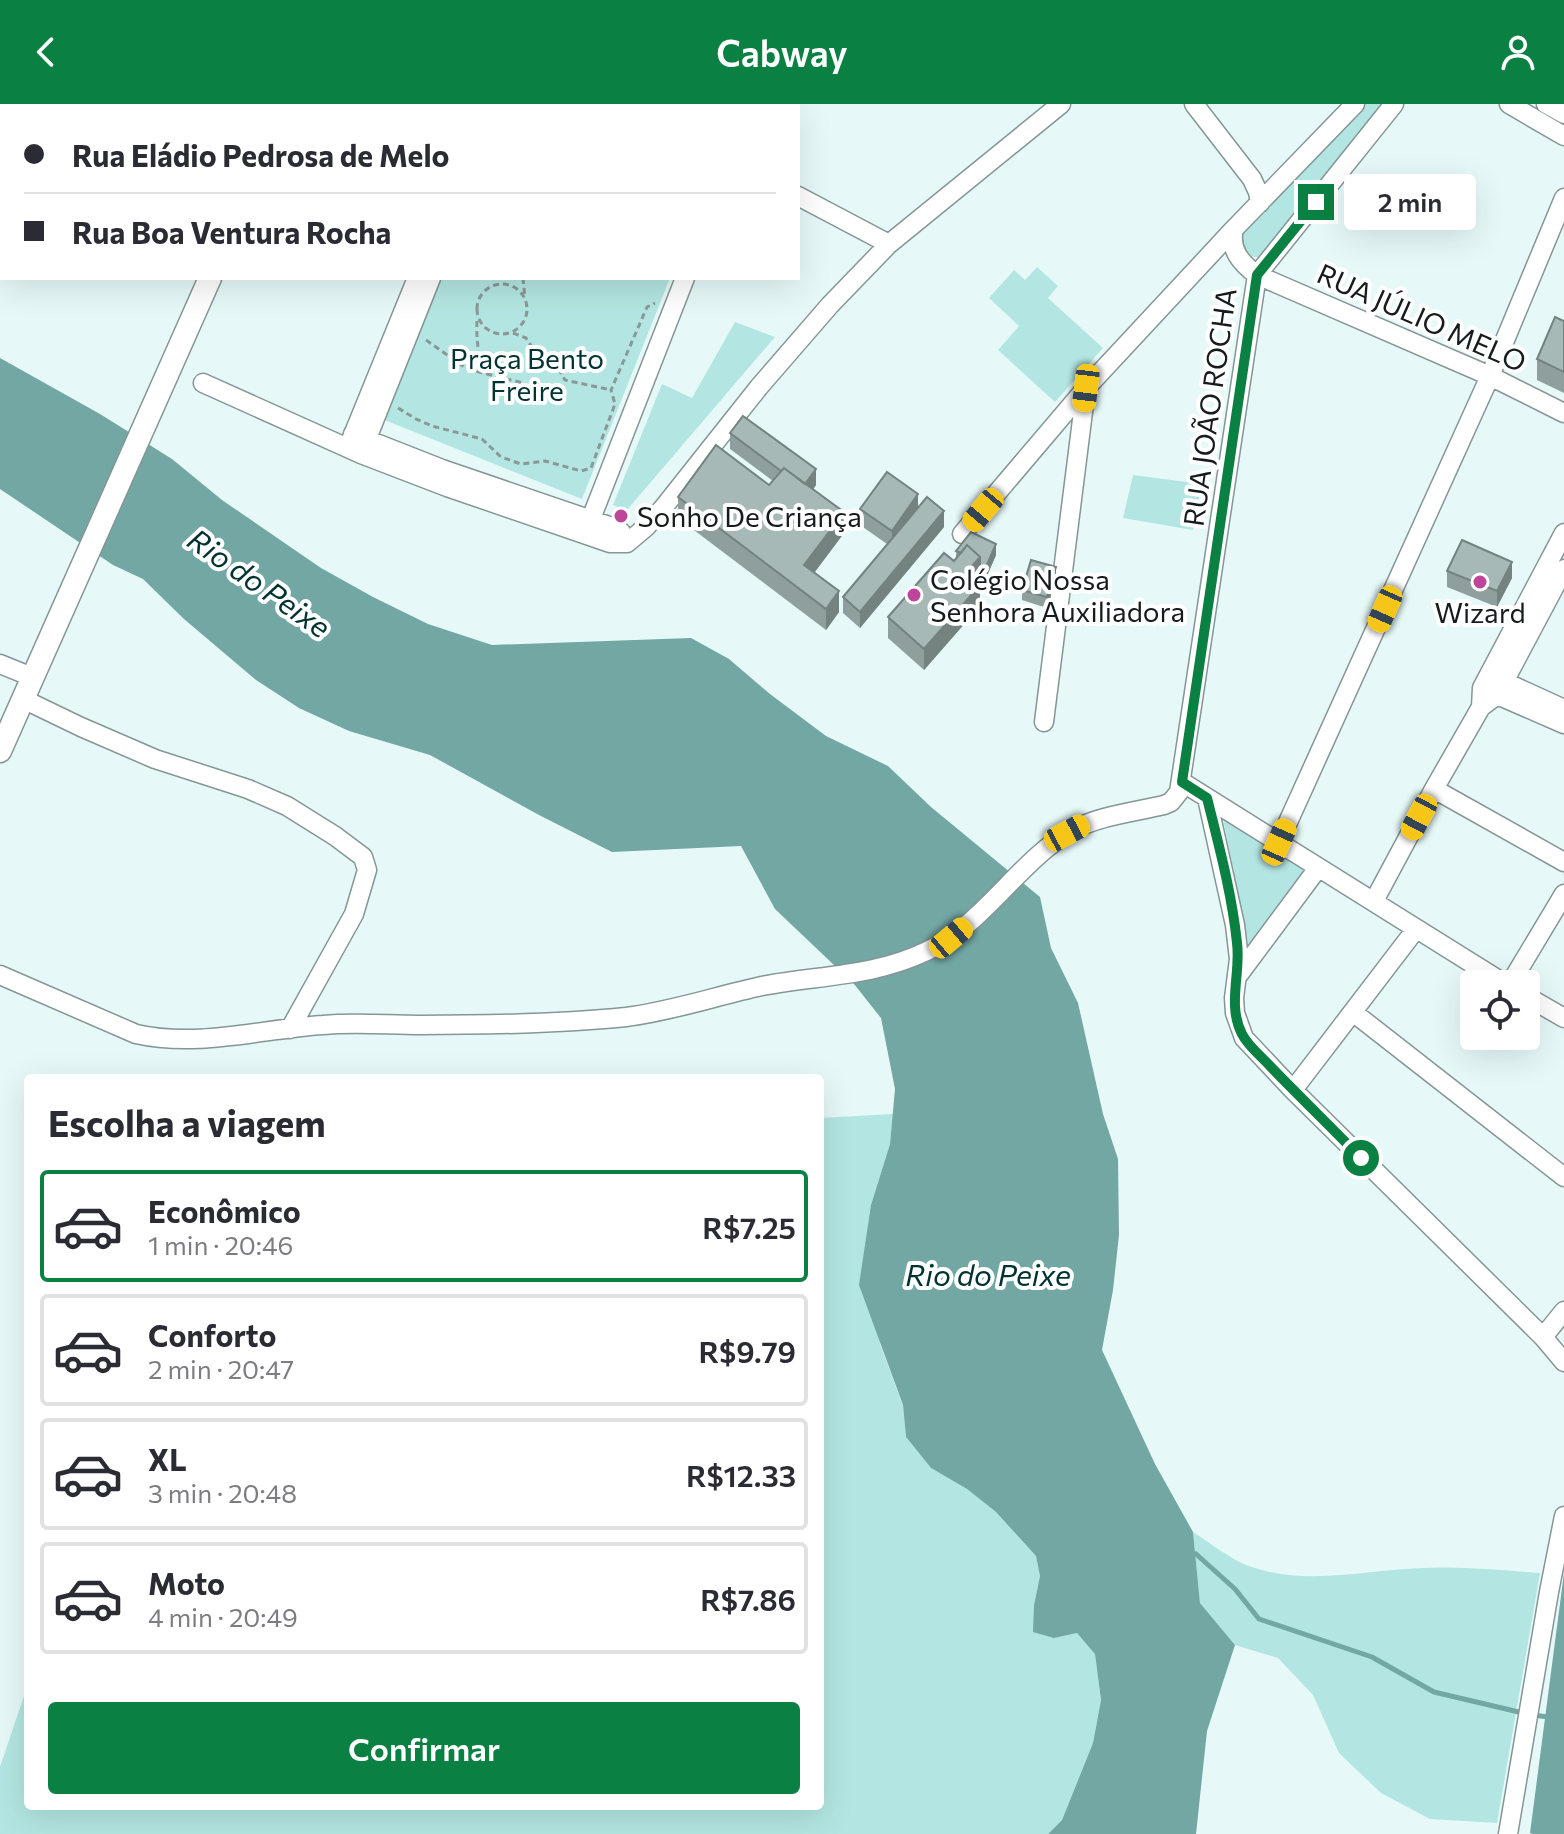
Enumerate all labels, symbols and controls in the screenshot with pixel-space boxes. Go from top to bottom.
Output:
icon: back [24,30,68,74]
text: Cabway [716,30,848,74]
icon: person [1496,30,1540,74]
text: Rua Eládio Pedrosa de Melo [72,136,450,173]
callout: 2 min [1344,174,1476,230]
route end [1298,184,1334,220]
text: 2 min [1378,186,1442,217]
text: Rua Boa Ventura Rocha [72,213,391,250]
street label: RUA JÚLIO MELO [1312,256,1532,378]
street label: RUA JOÃO ROCHA [1175,286,1243,528]
park label: Praça Bento Freire [450,341,604,407]
car [1071,363,1101,413]
car [958,484,1008,536]
place label: Sonho De Criança [637,499,862,533]
marker: Sonho De Criança [612,507,630,525]
water label: Rio do Peixe [182,519,339,645]
place label: Colégio Nossa Senhora Auxiliadora [930,562,1185,628]
marker: Wizard [1471,573,1489,591]
car [1364,582,1406,636]
marker: Colégio Nossa Senhora Auxiliadora [905,586,923,604]
place label: Wizard [1434,595,1526,629]
car [1397,790,1441,844]
car [1040,811,1094,855]
car [1258,815,1300,869]
car [925,913,977,963]
map controls [1460,970,1540,1050]
button: locate [1460,970,1540,1050]
text: Escolha a viagem [48,1100,326,1144]
route start [1343,1140,1379,1176]
icon: car [52,1190,124,1262]
text: Econômico [148,1192,301,1229]
text: R$7.25 [702,1208,796,1245]
text: 1 min · 20:46 [148,1229,293,1260]
water label: Rio do Peixe [905,1255,1071,1292]
icon: car [52,1314,124,1386]
text: Conforto [148,1316,276,1353]
text: R$9.79 [699,1332,796,1369]
text: 2 min · 20:47 [148,1353,294,1384]
icon: car [52,1438,124,1510]
text: XL [148,1440,187,1477]
text: R$12.33 [686,1456,796,1493]
text: 3 min · 20:48 [148,1477,297,1508]
icon: car [52,1562,124,1634]
text: Moto [148,1564,225,1601]
text: R$7.86 [700,1580,796,1617]
text: 4 min · 20:49 [148,1601,298,1632]
button: Confirmar [48,1702,800,1794]

